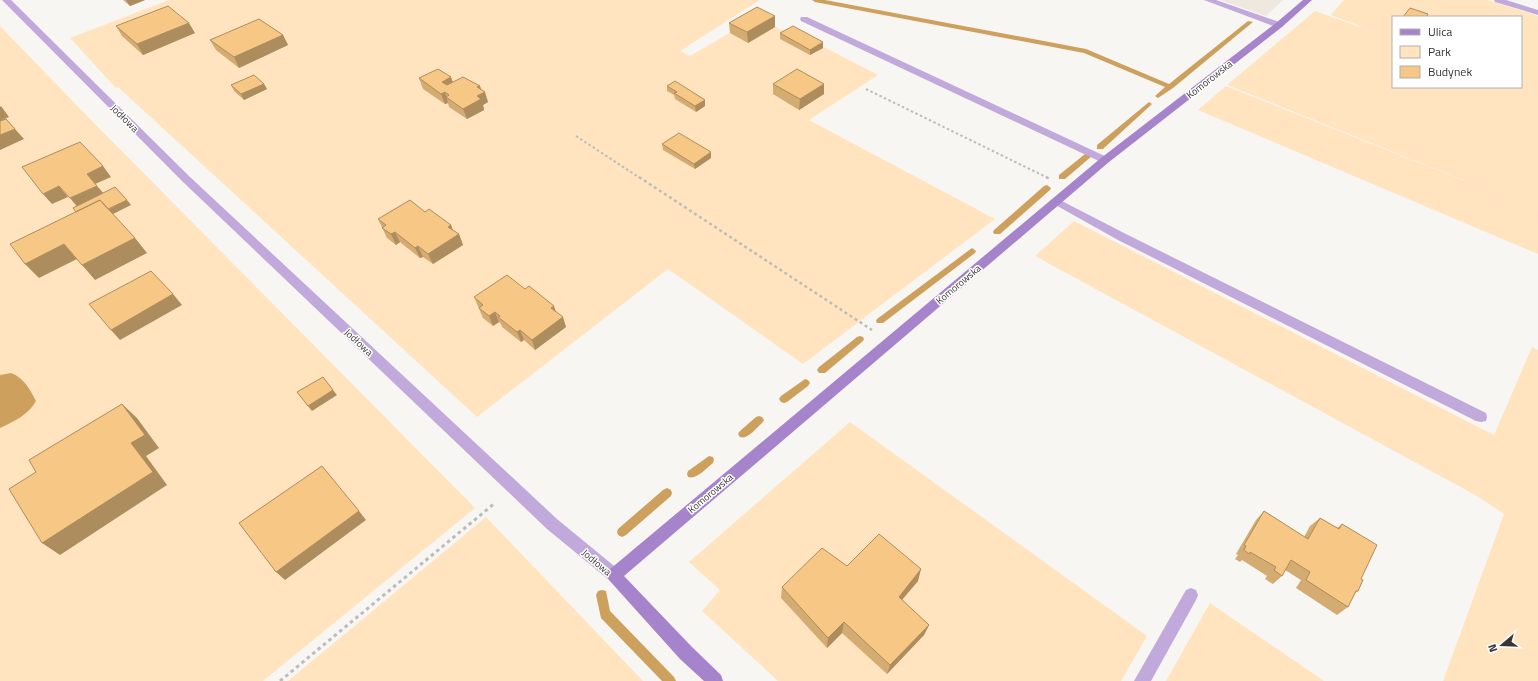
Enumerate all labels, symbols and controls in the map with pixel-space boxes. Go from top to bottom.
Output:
legend [1392,16,1522,88]
text: Ulica [1428,22,1452,41]
text: Park [1428,42,1451,61]
street label: Komorowska [1183,57,1236,102]
text: Budynek [1428,62,1472,81]
street label: Jodłowa [107,101,142,136]
street label: Komorowska [932,261,984,308]
street label: Jodłowa [341,325,376,360]
street label: Komorowska [684,470,736,517]
street label: Jodłowa [579,546,615,579]
north arrow [1482,625,1522,665]
text: N [1484,642,1501,654]

